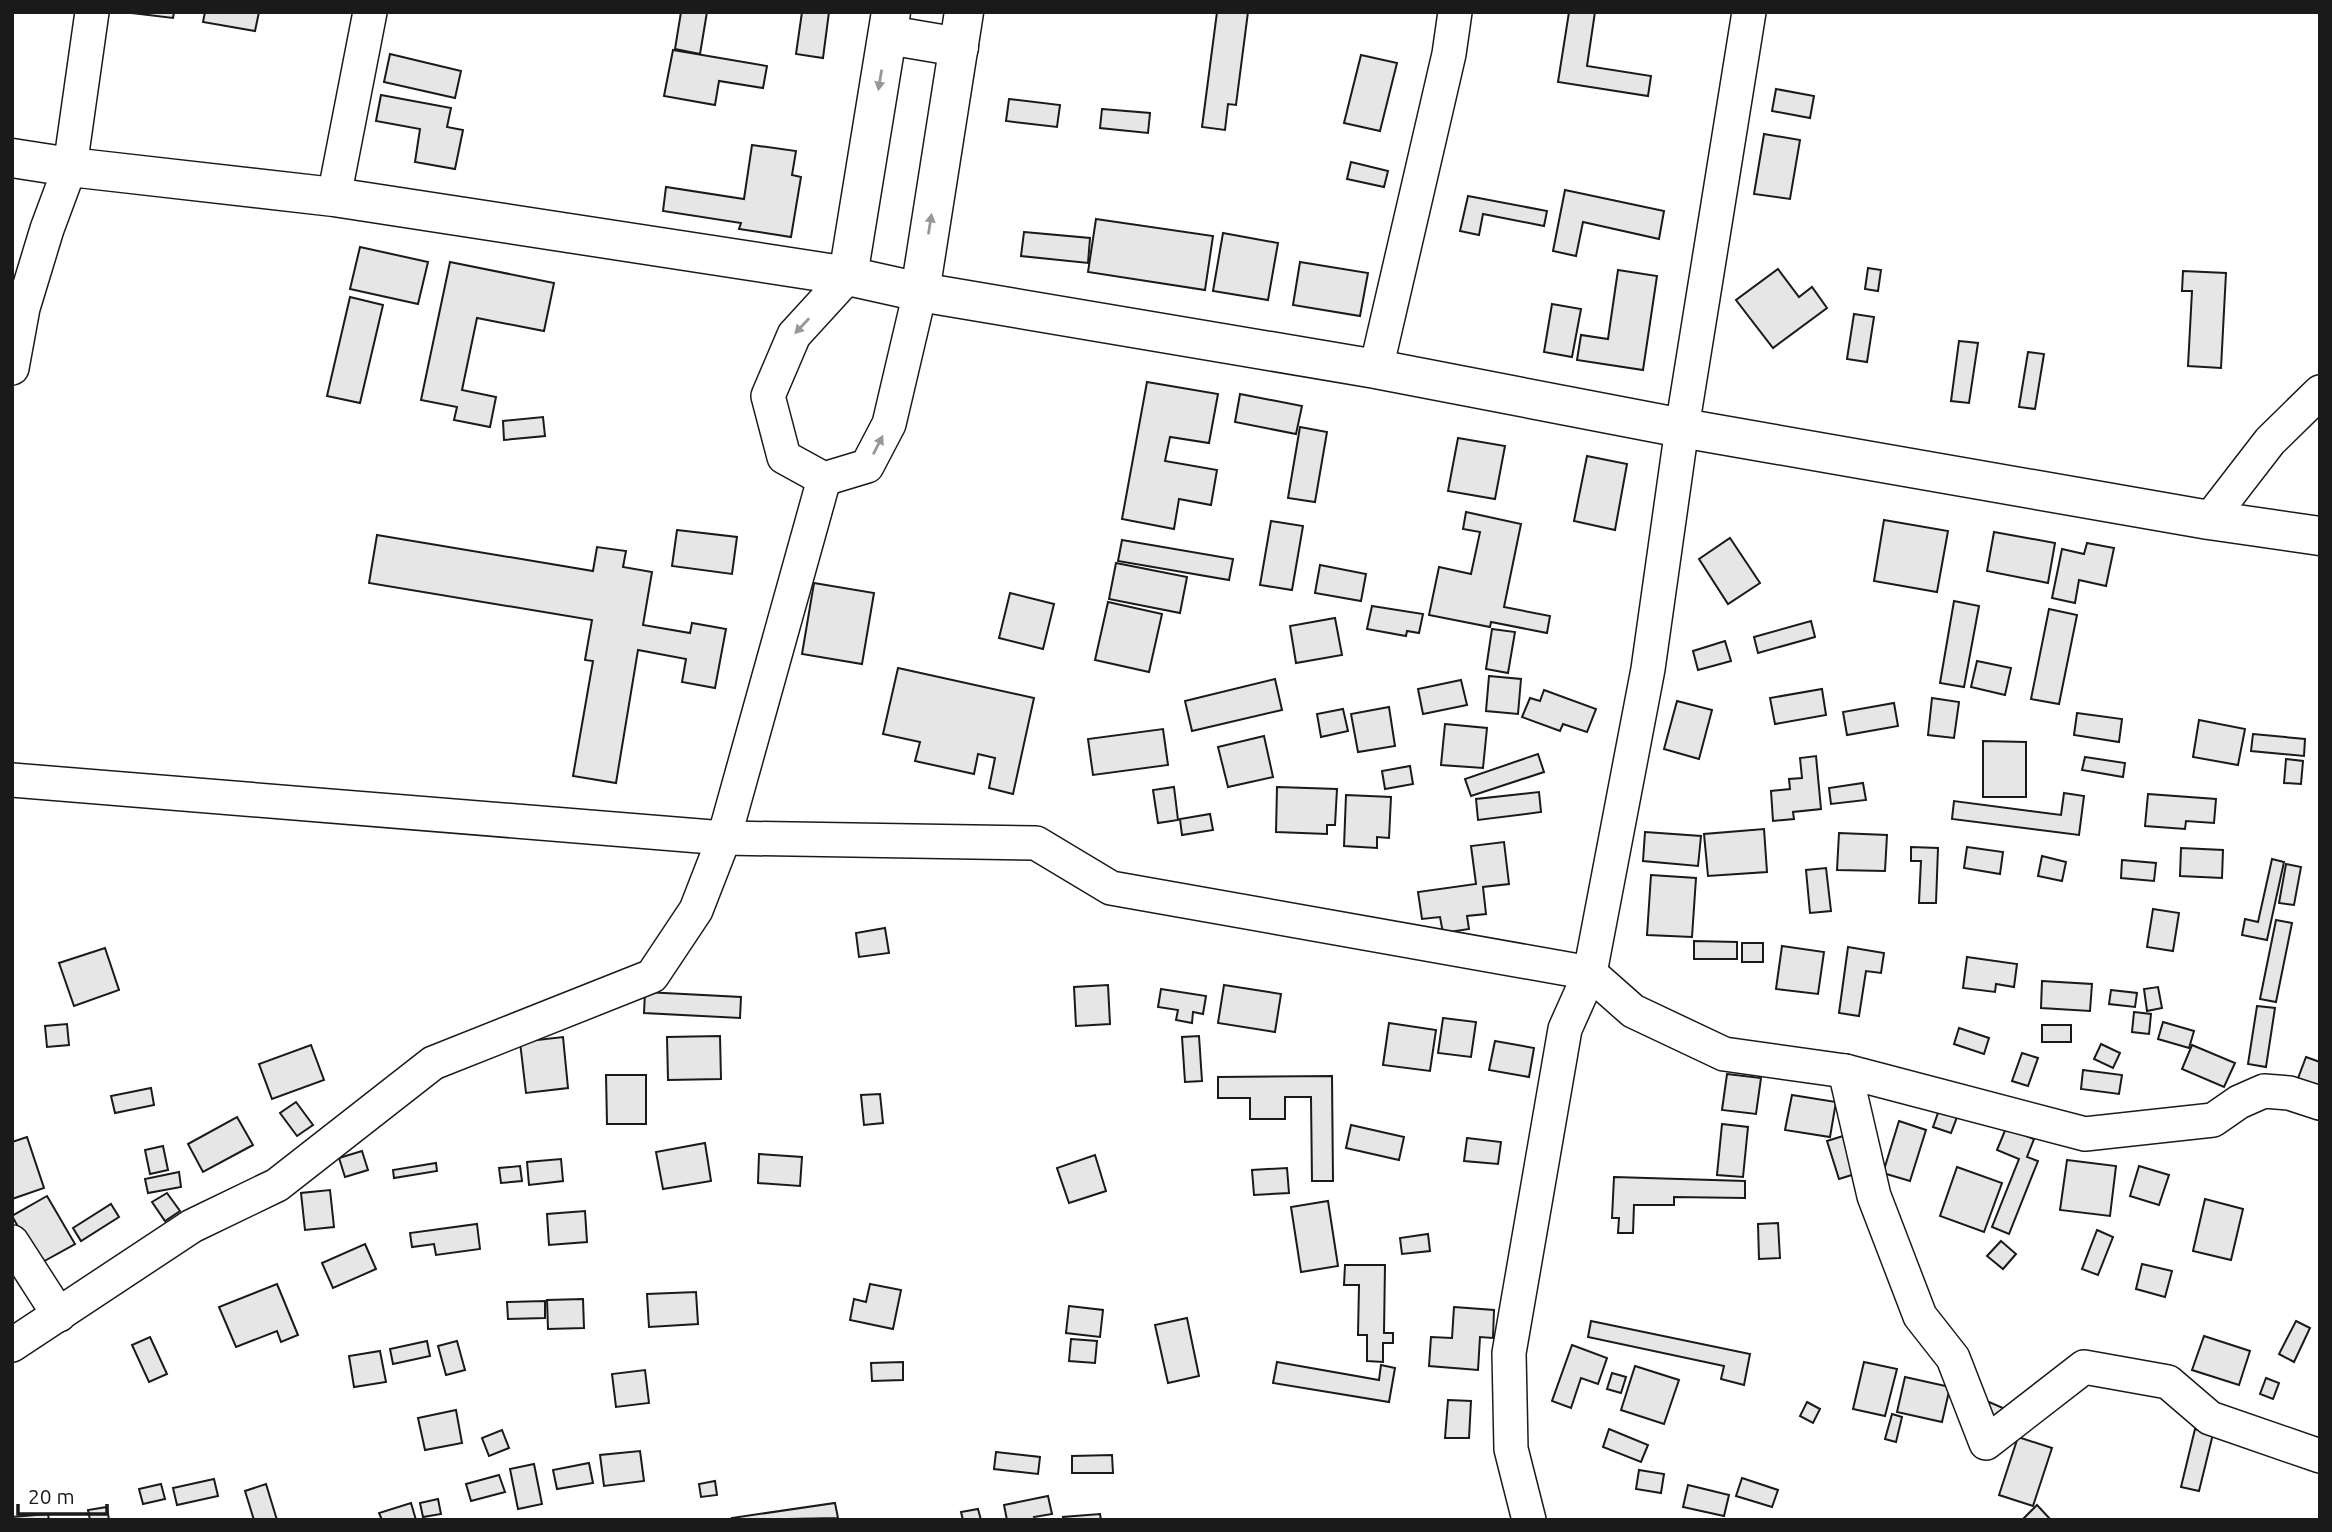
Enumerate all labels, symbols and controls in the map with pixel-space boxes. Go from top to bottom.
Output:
one-way arrow [874,69,885,91]
one-way arrow [925,213,936,235]
one-way arrow [795,317,811,334]
one-way arrow [872,435,883,455]
scale bar [18,1472,107,1516]
text: 20 m [28,1484,75,1508]

